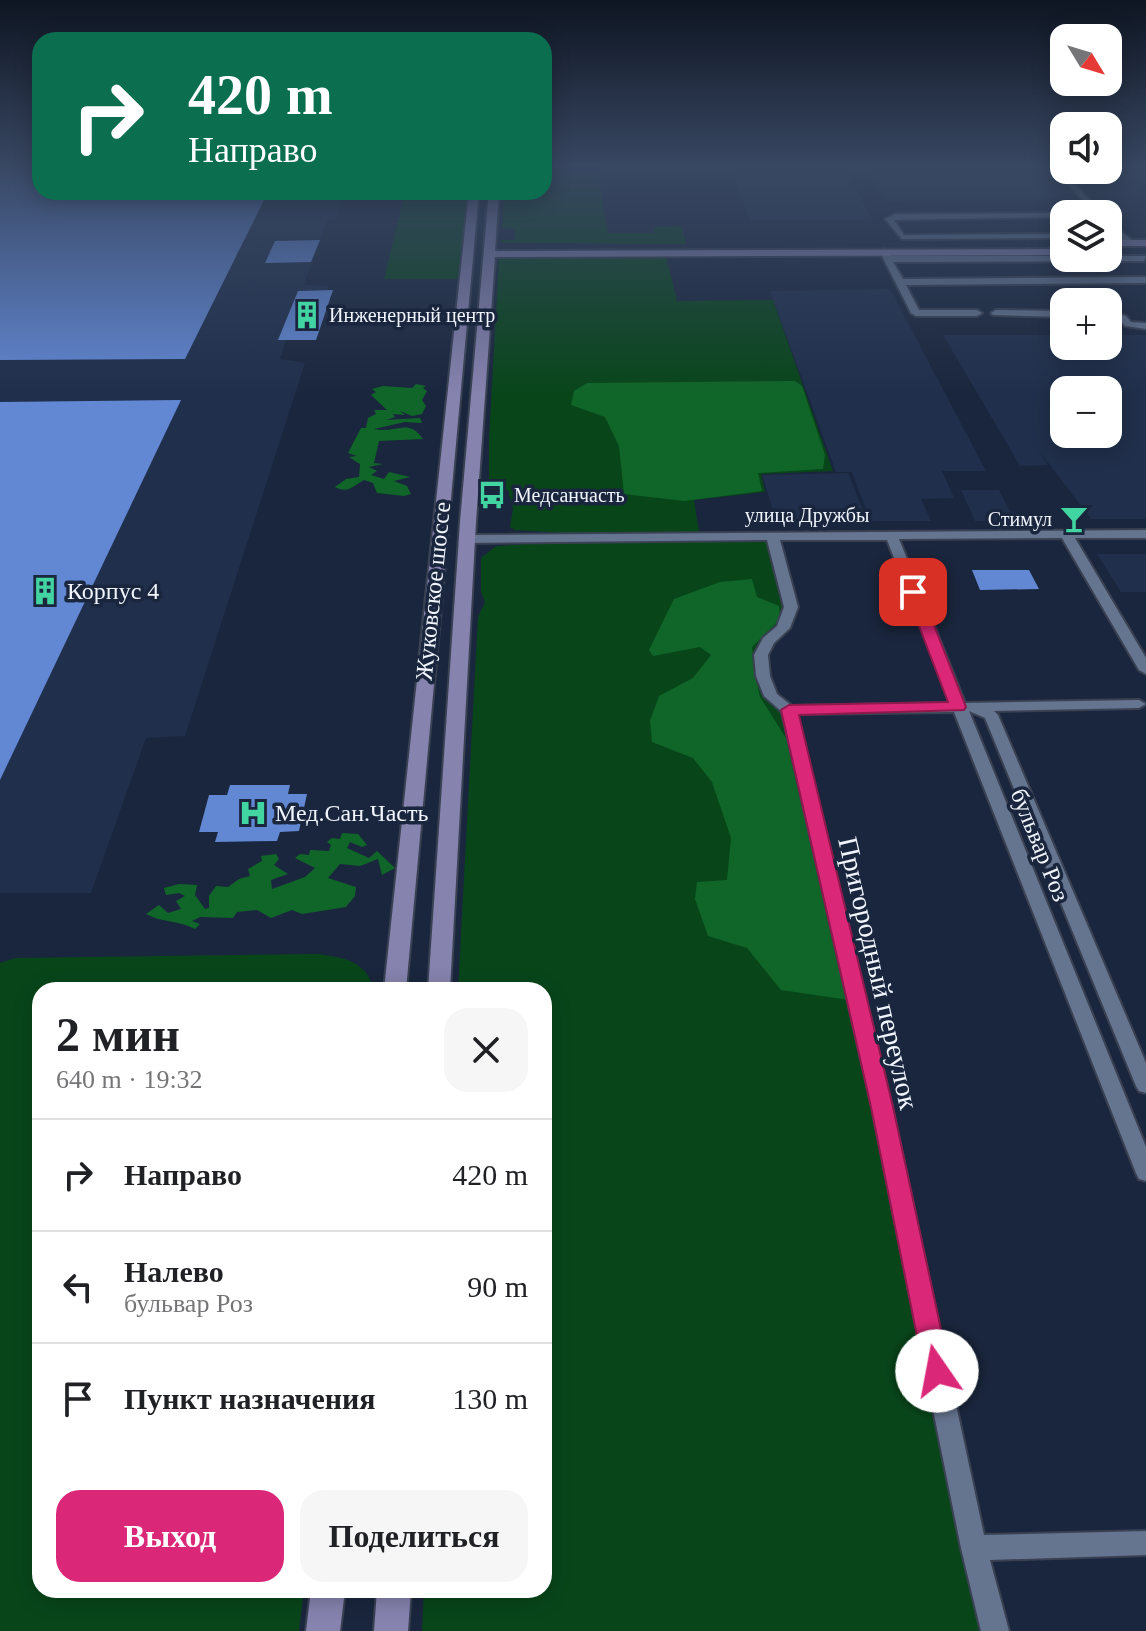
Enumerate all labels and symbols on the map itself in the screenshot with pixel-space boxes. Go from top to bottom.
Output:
north arrow [1050,24,1122,96]
building icon: Инженерный центр [292,300,322,330]
place label: Инженерный центр [329,304,495,327]
bus stop icon: Медсанчасть [477,480,507,510]
place label: Медсанчасть [514,484,625,507]
street label: Жуковское шоссе [411,500,455,682]
street label: улица Дружбы [745,504,869,527]
bar icon: Стимул [1059,504,1089,534]
place label: Стимул [988,508,1052,531]
pin [879,558,947,626]
building icon: Корпус 4 [30,576,60,606]
place label: Корпус 4 [67,578,159,604]
street label: бульвар Роз [1006,785,1074,905]
hospital icon: Мед.Сан.Часть [238,798,268,828]
place label: Мед.Сан.Часть [275,800,428,826]
street label: Пригородный переулок [832,834,925,1113]
position arrow [895,1329,979,1413]

